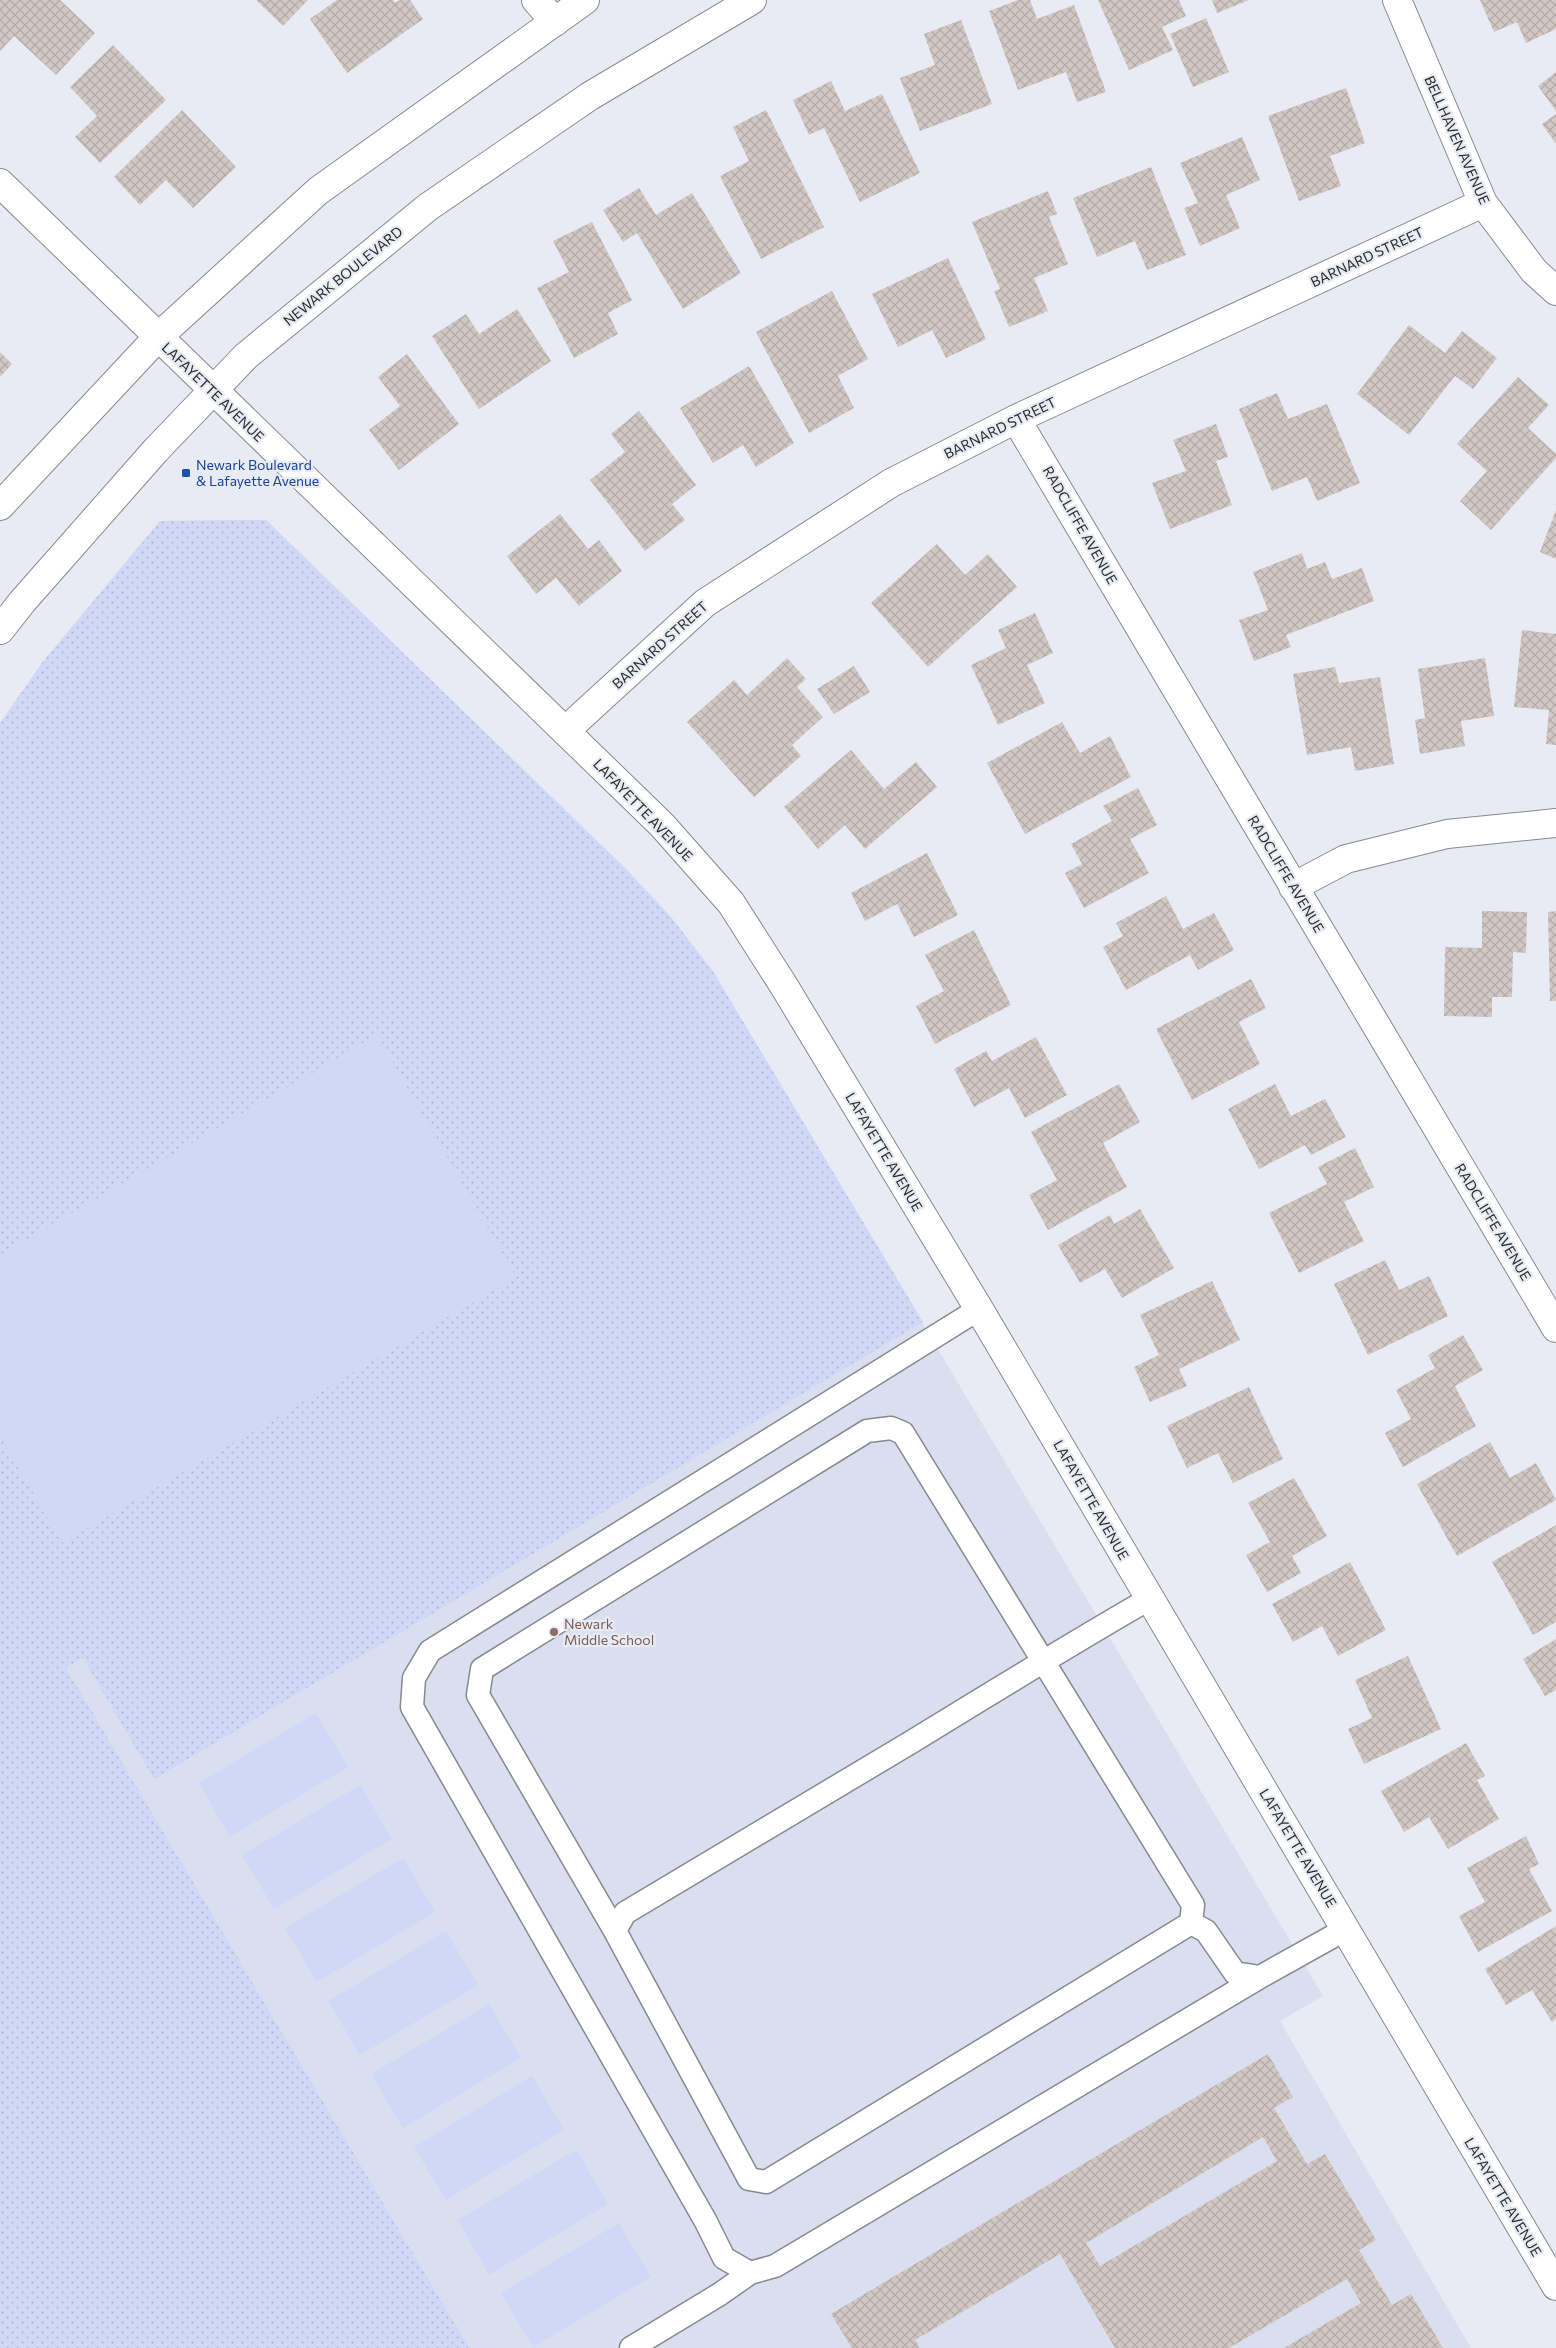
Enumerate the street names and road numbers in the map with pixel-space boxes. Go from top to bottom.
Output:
street label: BELLHAVEN AVENUE [1421,73,1494,207]
street label: NEWARK BOULEVARD [280,222,406,329]
street label: BARNARD STREET [1308,223,1426,290]
street label: LAFAYETTE AVENUE [159,338,268,445]
street label: BARNARD STREET [941,393,1059,462]
street label: RADCLIFFE AVENUE [1040,463,1121,587]
street label: BARNARD STREET [608,597,711,692]
street label: LAFAYETTE AVENUE [590,755,697,864]
street label: RADCLIFFE AVENUE [1245,812,1328,935]
street label: LAFAYETTE AVENUE [842,1089,927,1214]
street label: RADCLIFFE AVENUE [1452,1160,1535,1283]
street label: LAFAYETTE AVENUE [1050,1437,1133,1563]
street label: LAFAYETTE AVENUE [1256,1785,1341,1910]
street label: LAFAYETTE AVENUE [1461,2134,1546,2259]

